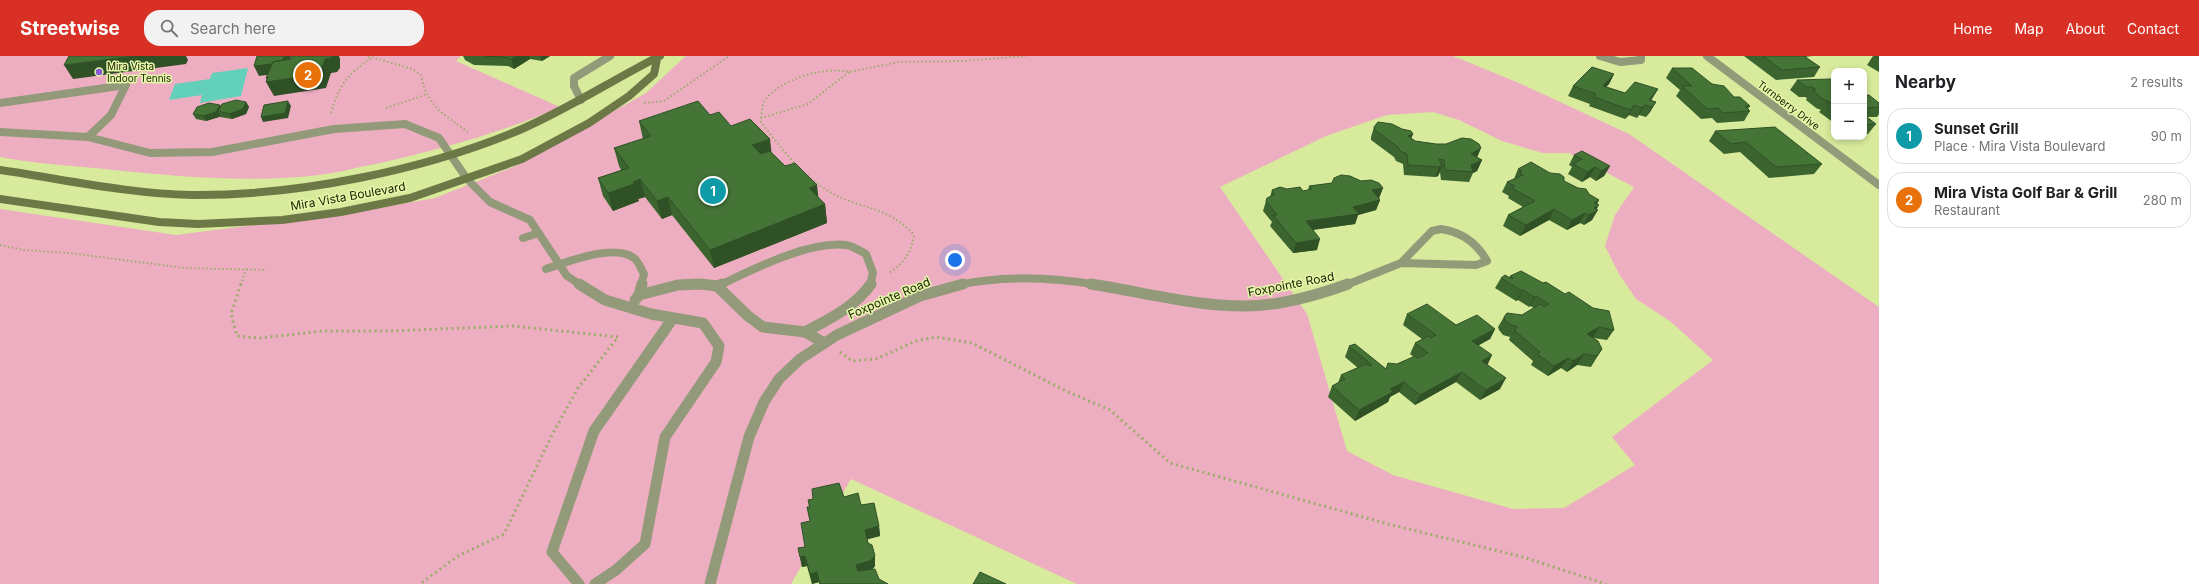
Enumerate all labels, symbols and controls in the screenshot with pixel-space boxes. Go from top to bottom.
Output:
search box [144,10,424,46]
text: Streetwise [20,17,120,40]
icon: search [158,17,180,39]
text: Search here [190,19,276,38]
text: Home [1953,20,1992,37]
text: Map [2014,20,2044,37]
text: About [2066,20,2105,37]
text: Contact [2127,20,2179,37]
place label: Mira Vista Indoor Tennis [107,60,171,84]
pin: 2 [295,60,321,90]
marker: Mira Vista Indoor Tennis [94,67,104,77]
map controls [1831,68,1867,140]
button: + [1831,68,1867,104]
text: Nearby [1895,72,1956,92]
text: 2 results [2130,74,2183,90]
street label: Turnberry Drive [1756,78,1822,132]
button: − [1831,104,1867,140]
text: Sunset Grill [1934,119,2019,138]
text: 1 [1906,128,1912,144]
text: 90 m [2151,128,2182,144]
text: Place · Mira Vista Boulevard [1934,138,2105,154]
pin: 1 [700,176,726,206]
street label: Mira Vista Boulevard [289,178,407,214]
text: Mira Vista Golf Bar & Grill [1934,183,2117,202]
text: 2 [1905,192,1913,208]
text: 280 m [2143,192,2182,208]
text: Restaurant [1934,202,2000,218]
your location [945,250,965,270]
street label: Foxpointe Road [1247,268,1335,300]
street label: Foxpointe Road [846,274,932,322]

